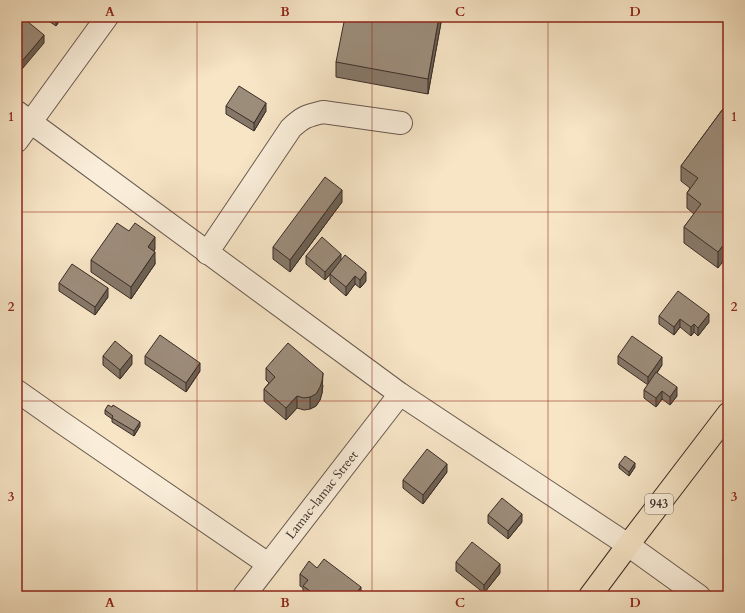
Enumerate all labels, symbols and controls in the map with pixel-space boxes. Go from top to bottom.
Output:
text: A [105,3,115,21]
text: B [280,3,290,21]
text: C [455,3,465,21]
text: D [629,3,641,21]
text: 1 [8,108,14,126]
text: 1 [731,108,737,126]
text: 2 [8,298,15,316]
text: 2 [731,298,738,316]
street label: Lamac-lamac Street [282,447,362,543]
text: 3 [8,488,15,506]
text: 3 [731,488,738,506]
road number: 943 [645,494,673,514]
text: A [105,594,115,612]
text: B [280,594,290,612]
text: C [455,594,465,612]
text: D [629,594,641,612]

